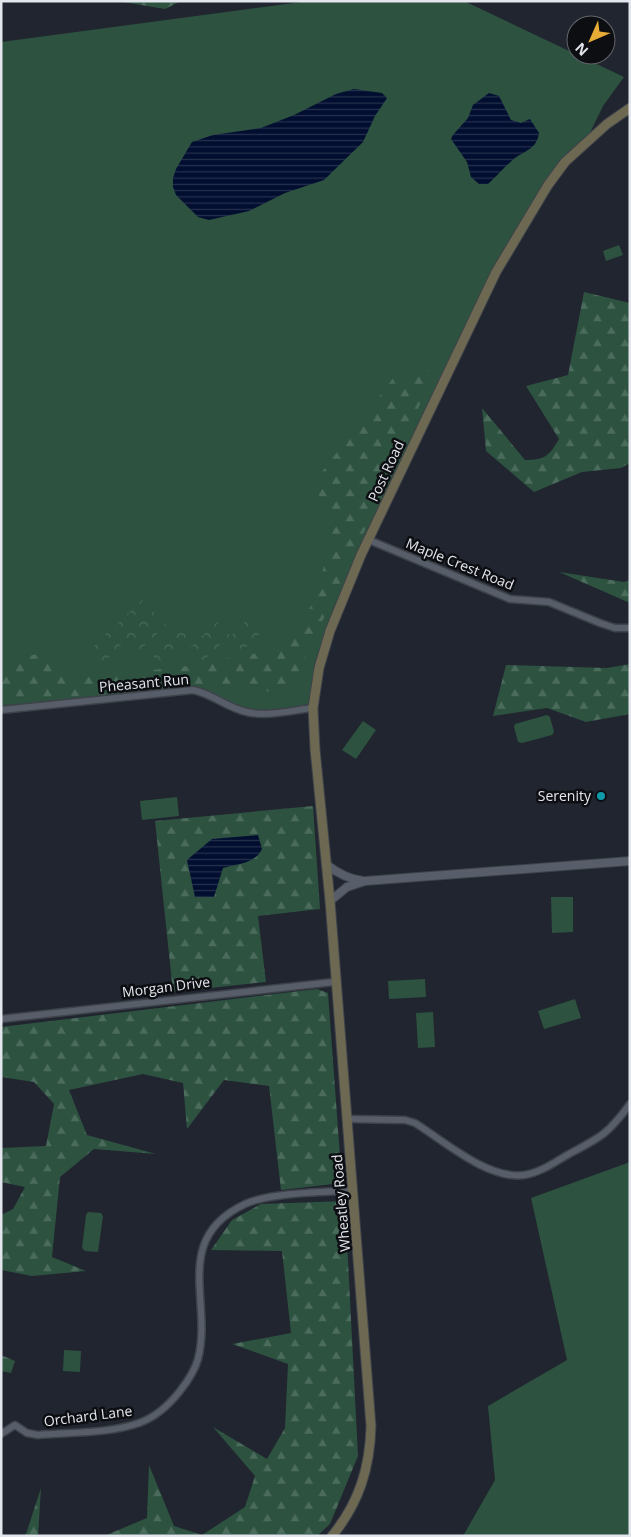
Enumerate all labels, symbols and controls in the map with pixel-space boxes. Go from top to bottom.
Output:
north arrow [566,15,616,65]
text: N [571,39,592,60]
street label: Post Road [363,437,408,505]
street label: Maple Crest Road [403,533,517,594]
street label: Pheasant Run [98,669,190,696]
place label: Serenity [538,786,592,805]
marker: Serenity [595,790,607,802]
street label: Morgan Drive [121,972,211,1001]
street label: Wheatley Road [327,1154,354,1252]
street label: Orchard Lane [43,1401,133,1430]

